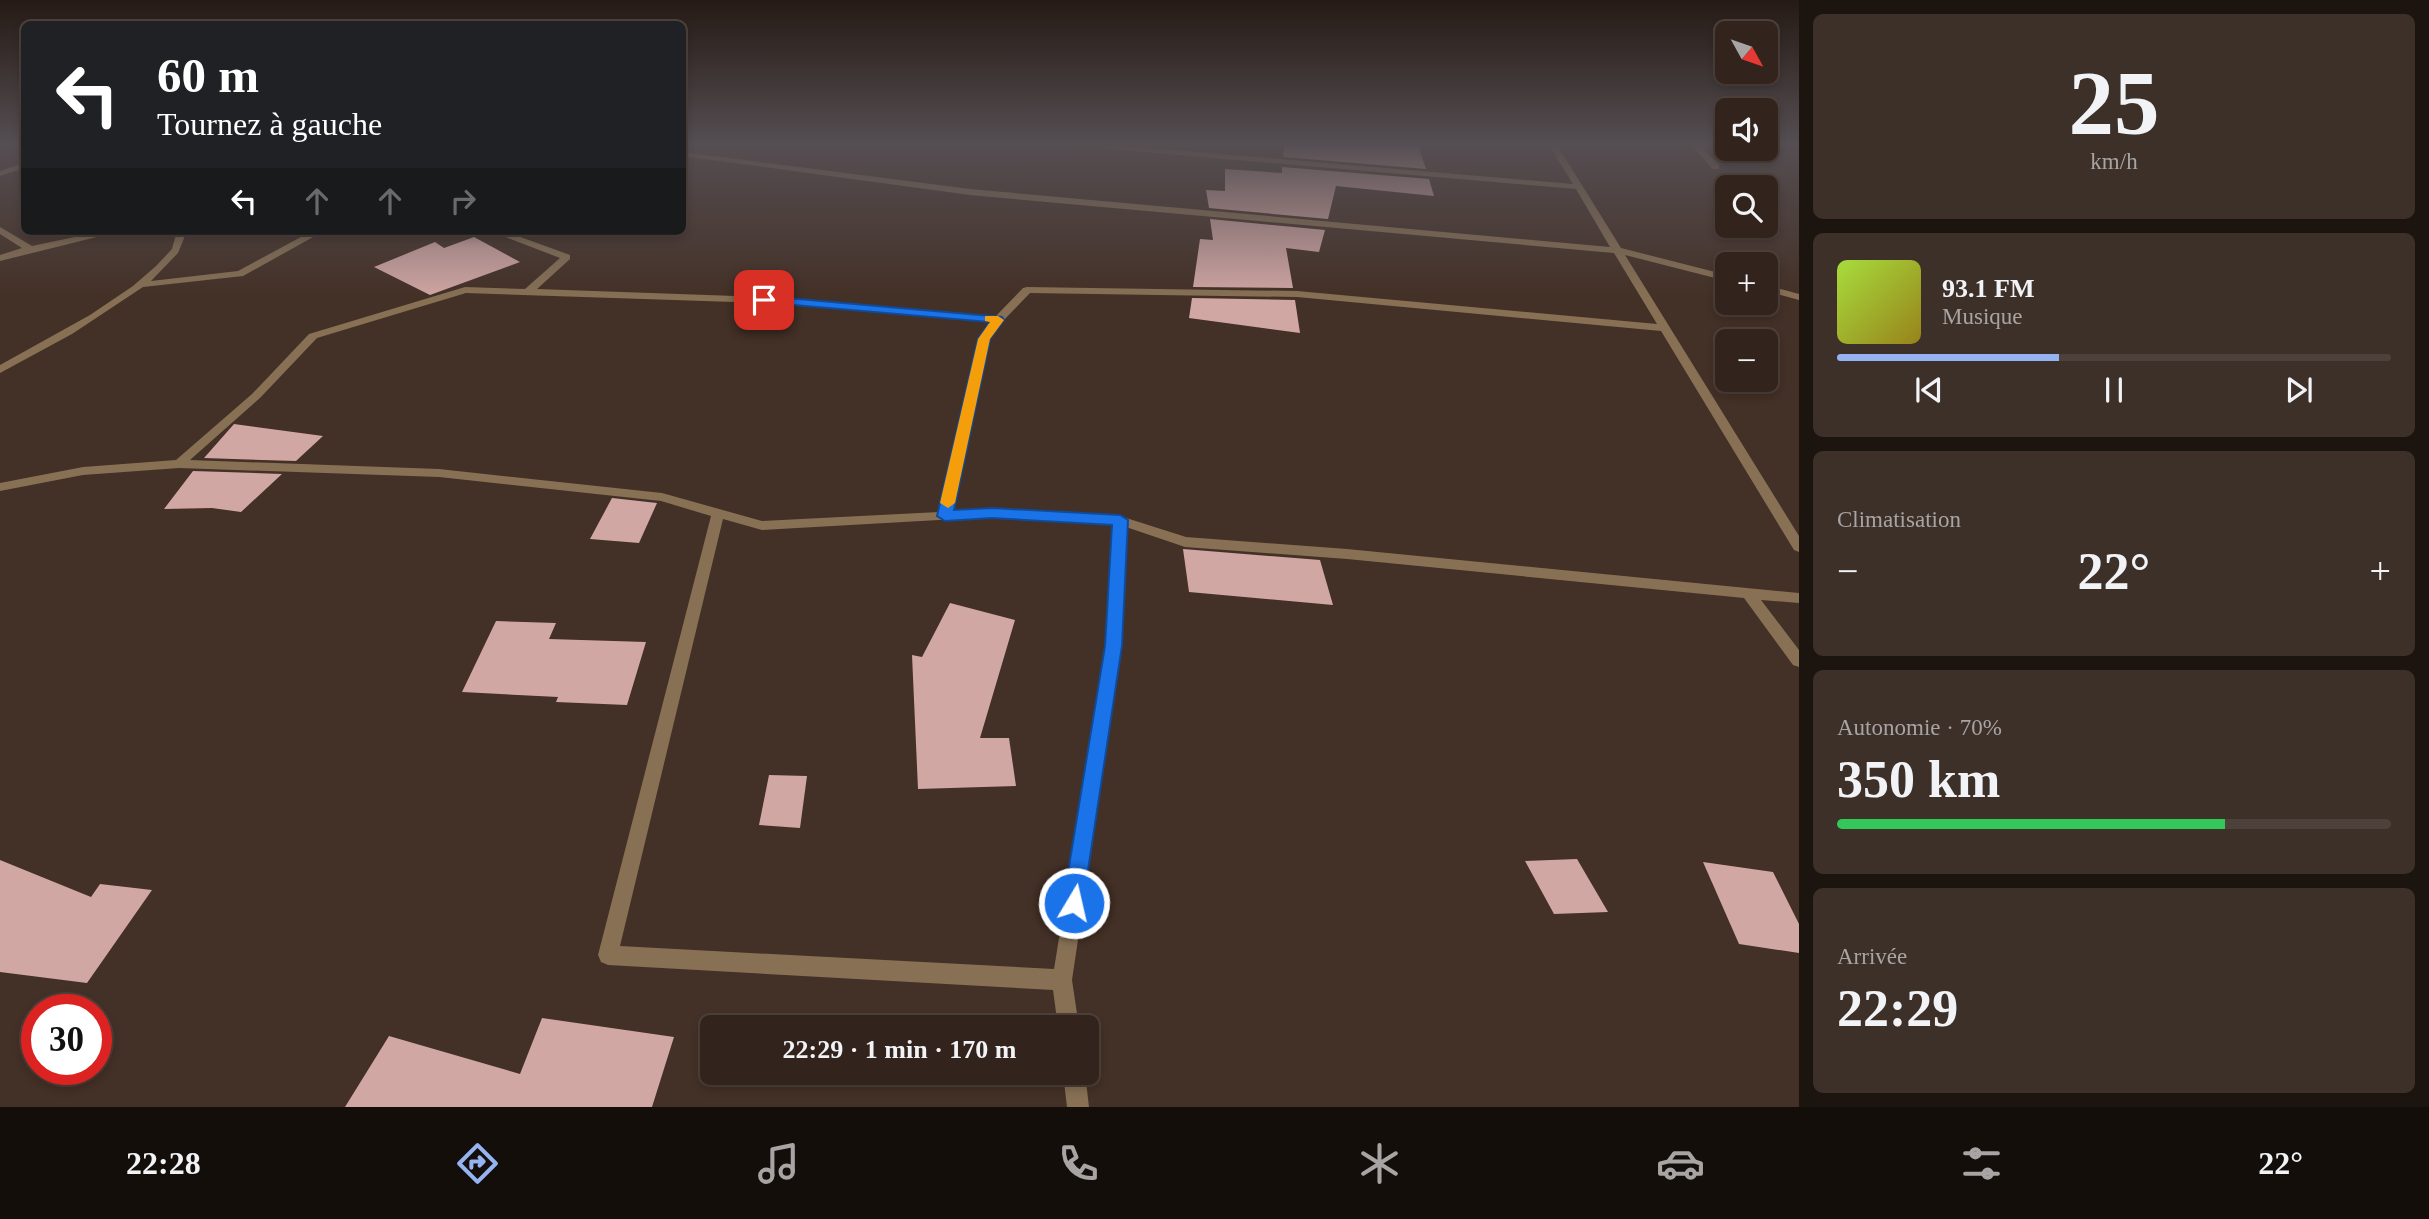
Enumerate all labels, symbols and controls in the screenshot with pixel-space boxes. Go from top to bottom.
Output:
north arrow [1715,21,1778,84]
map controls [1715,21,1778,392]
text: 60 m [157,48,259,103]
icon: left [42,49,133,140]
text: 25 [2069,53,2160,154]
button: sound [1715,98,1778,161]
text: Tournez à gauche [157,106,382,142]
text: km/h [2090,149,2138,174]
button: search [1715,175,1778,238]
icon: left [225,182,263,220]
icon: ahead [298,182,336,220]
icon: ahead [371,182,409,220]
icon: right [444,182,482,220]
button: + [1715,252,1778,315]
pin [734,270,794,330]
text: 93.1 FM [1942,274,2034,303]
icon: arrive [745,281,783,319]
text: Musique [1942,304,2023,329]
button: − [1715,329,1778,392]
icon: previous [1910,371,1948,409]
icon: pause [2095,371,2133,409]
icon: next [2280,371,2318,409]
text: Climatisation [1837,507,1961,532]
text: 22° [2078,543,2150,600]
text: − [1837,550,1858,592]
text: + [2370,550,2391,592]
text: Autonomie · 70% [1837,715,2002,740]
text: 350 km [1837,751,2000,808]
position arrow [1037,866,1111,940]
text: Arrivée [1837,944,1907,969]
text: 22:29 [1837,980,1958,1037]
speed limit sign: 30 [21,994,112,1085]
text: 22:29 · 1 min · 170 m [783,1035,1017,1064]
icon: directions [453,1139,502,1188]
icon: music [754,1139,803,1188]
icon: phone [1054,1139,1103,1188]
icon: climate [1355,1139,1404,1188]
icon: car [1656,1139,1705,1188]
icon: filters [1957,1139,2006,1188]
text: 22:28 [126,1145,201,1181]
text: 22° [2258,1145,2303,1181]

